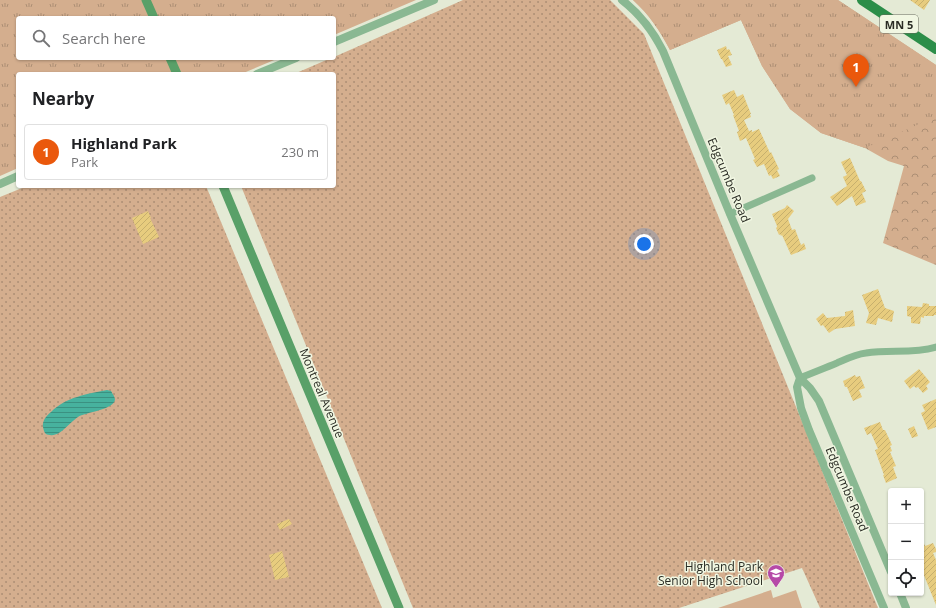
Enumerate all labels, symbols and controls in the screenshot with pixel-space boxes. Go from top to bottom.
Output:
road number: MN 5 [880,15,918,33]
search box [16,16,336,60]
icon: search [30,27,52,49]
text: Search here [62,28,146,48]
pin: 1 [843,54,869,87]
text: Nearby [32,87,94,110]
text: Highland Park [71,133,177,153]
street label: Edgcumbe Road [703,135,755,225]
text: 1 [42,143,50,161]
text: 230 m [281,143,319,161]
text: Park [71,153,98,171]
your location [634,234,654,254]
street label: Montreal Avenue [295,346,349,441]
street label: Edgcumbe Road [821,444,873,534]
map controls [888,488,924,596]
button: + [888,488,924,524]
button: − [888,524,924,560]
place label: Highland Park Senior High School [658,558,764,589]
button: locate [888,560,924,596]
school or university icon: Highland Park Senior High School [766,563,786,588]

